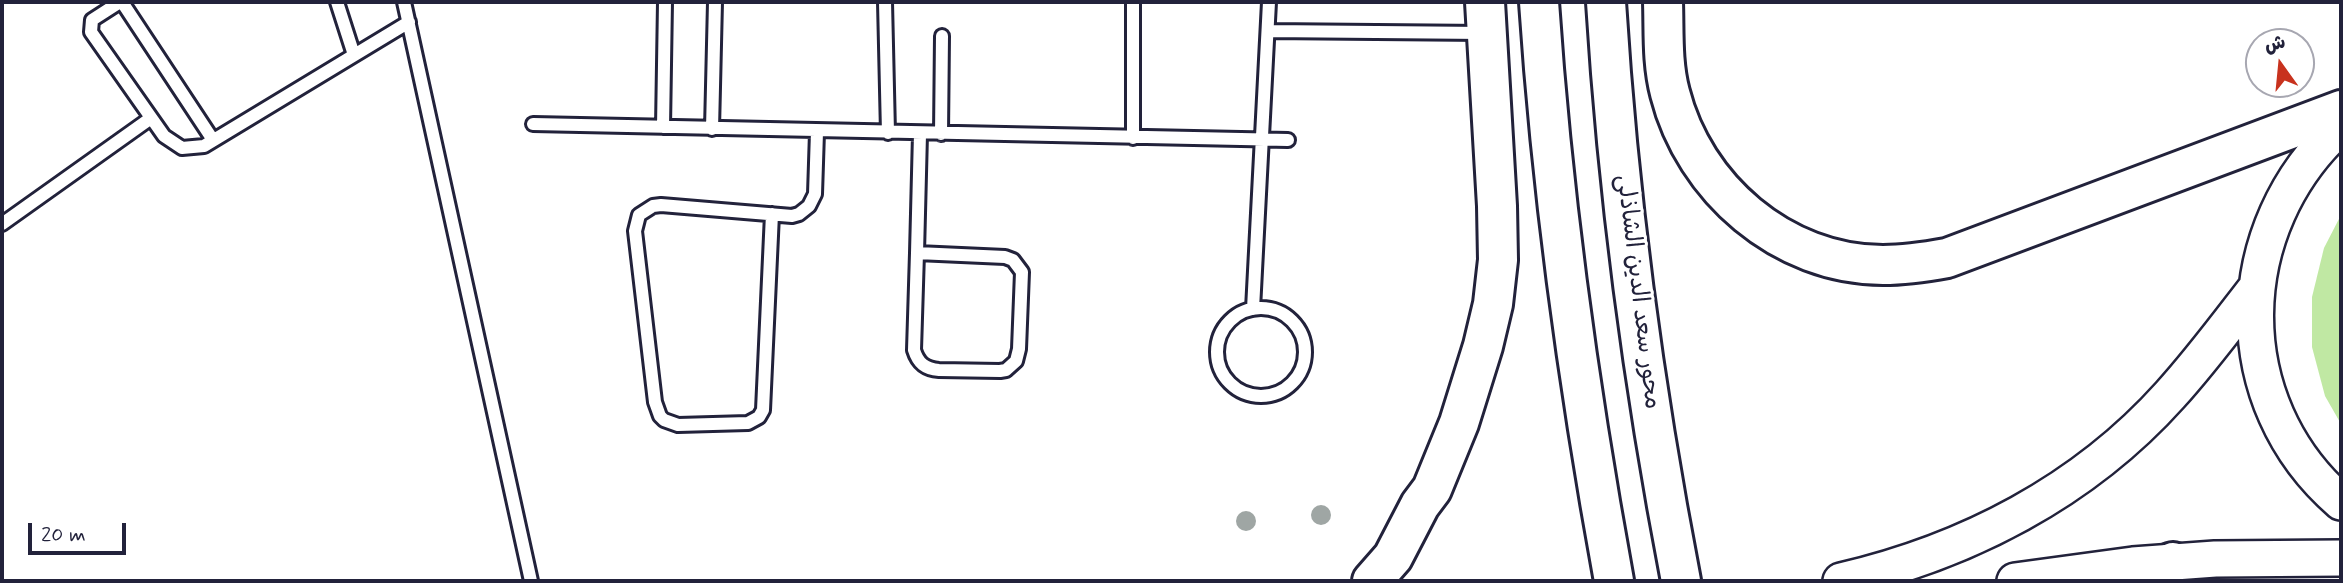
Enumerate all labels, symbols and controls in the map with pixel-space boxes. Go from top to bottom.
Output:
north arrow [2245,28,2315,98]
text: ش [2262,29,2288,59]
street label: محور سعد الدين الشاذلى [1608,173,1666,411]
scale bar [32,510,130,554]
text: 20 m [41,521,86,549]

